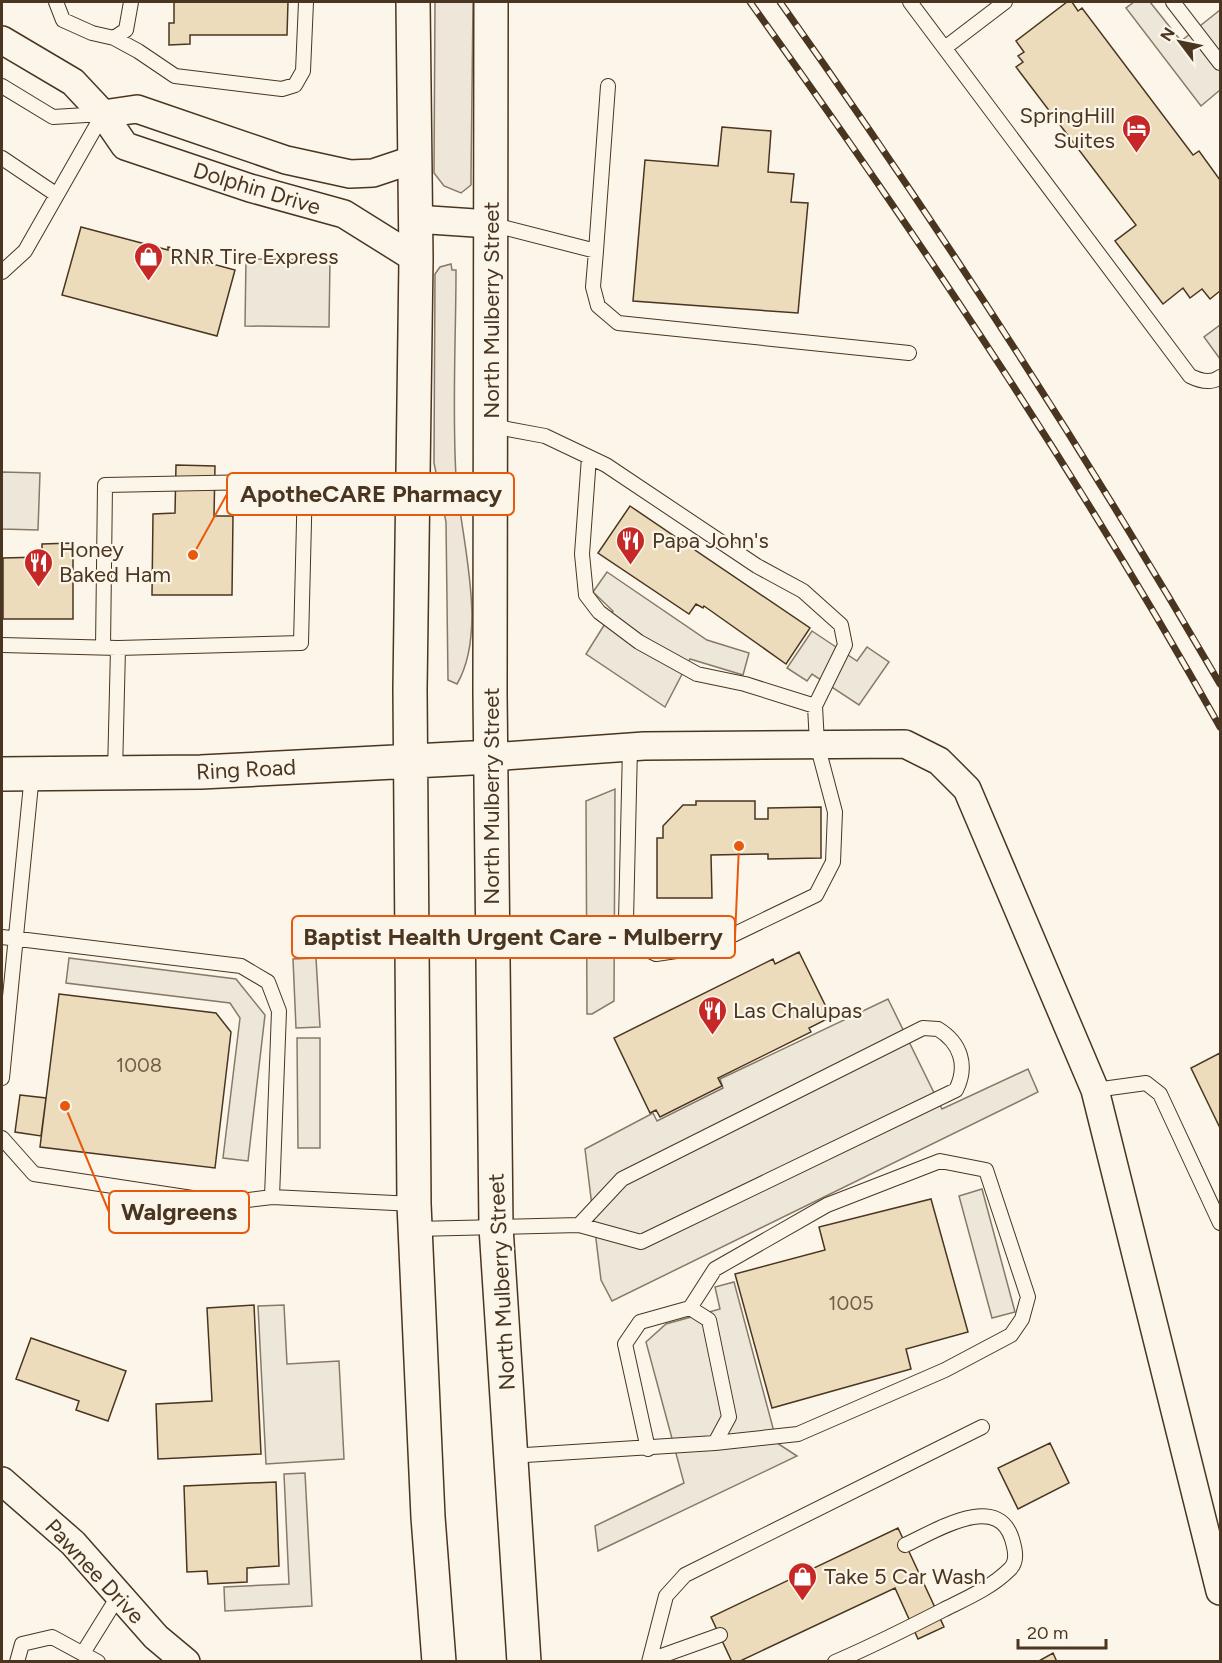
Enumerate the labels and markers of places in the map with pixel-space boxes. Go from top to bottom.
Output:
place label: SpringHill Suites [1019,102,1115,154]
hotel icon: SpringHill Suites [1120,112,1152,154]
shop icon: RNR Tire Express [133,240,165,282]
place label: RNR Tire Express [170,243,339,270]
callout: ApotheCARE Pharmacy [227,473,514,515]
restaurant icon: Papa John's [615,524,647,566]
place label: Papa John's [652,527,769,554]
place label: Honey Baked Ham [59,536,171,588]
restaurant icon: Honey Baked Ham [22,546,54,588]
callout: Baptist Health Urgent Care - Mulberry [292,916,735,958]
restaurant icon: Las Chalupas [696,994,728,1036]
place label: Las Chalupas [733,997,862,1024]
callout: Walgreens [109,1191,249,1233]
shop icon: Take 5 Car Wash [787,1560,819,1602]
place label: Take 5 Car Wash [824,1563,986,1590]

